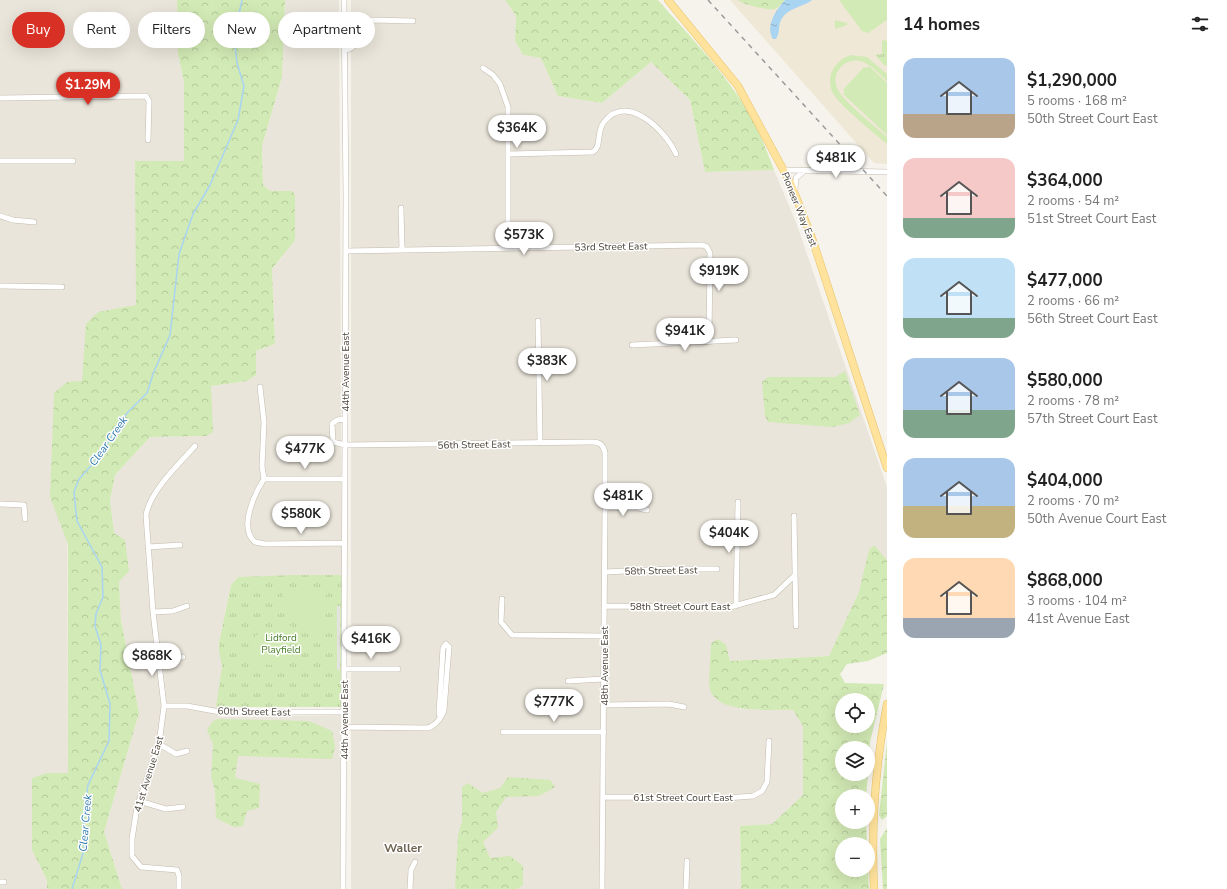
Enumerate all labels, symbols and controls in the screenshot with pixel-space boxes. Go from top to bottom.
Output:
chip: Buy [12,12,65,48]
chip: Rent [73,12,130,48]
chip: Filters [138,12,205,48]
chip: New [213,12,270,48]
chip: Apartment [278,12,375,48]
text: 14 homes [903,13,980,36]
icon: filters [1189,13,1211,35]
text: $1,290,000 [1027,69,1117,92]
pin: $1.29M [55,72,121,106]
icon: home [935,74,983,122]
text: $1.29M [65,76,111,94]
text: 5 rooms · 168 m² [1027,92,1127,110]
text: 50th Street Court East [1027,110,1158,128]
pin: $364K [489,115,545,149]
text: $364K [497,119,537,137]
pin: $481K [808,145,864,179]
text: $481K [816,149,856,167]
text: $364,000 [1027,169,1103,192]
street label: Pioneer Way East [778,170,821,249]
icon: home [935,174,983,222]
text: 2 rooms · 54 m² [1027,192,1119,210]
text: 51st Street Court East [1027,210,1156,228]
pin: $573K [496,222,552,256]
text: $573K [504,226,544,244]
street label: 53rd Street East [574,239,648,255]
pin: $919K [691,258,747,292]
text: $919K [699,262,739,280]
text: $477,000 [1027,269,1103,292]
icon: home [935,274,983,322]
text: 2 rooms · 66 m² [1027,292,1119,310]
text: 56th Street Court East [1027,310,1158,328]
pin: $941K [657,318,713,352]
text: $941K [665,322,705,340]
street label: 44th Avenue East [339,332,353,412]
pin: $383K [519,348,575,382]
text: $383K [527,352,567,370]
text: $580,000 [1027,369,1103,392]
icon: home [935,374,983,422]
text: 2 rooms · 78 m² [1027,392,1119,410]
text: 57th Street Court East [1027,410,1158,428]
water label: Clear Creek [86,413,131,469]
pin: $477K [277,436,333,470]
street label: 56th Street East [437,437,511,453]
text: $477K [285,440,325,458]
text: $404,000 [1027,469,1103,492]
icon: home [935,474,983,522]
pin: $481K [595,483,651,517]
text: $481K [603,487,643,505]
text: 2 rooms · 70 m² [1027,492,1119,510]
pin: $580K [273,501,329,535]
text: $580K [281,505,321,523]
text: 50th Avenue Court East [1027,510,1166,528]
pin: $404K [701,520,757,554]
text: $404K [709,524,749,542]
street label: 58th Street East [624,563,698,579]
text: $868,000 [1027,569,1103,592]
icon: home [935,574,983,622]
text: 3 rooms · 104 m² [1027,592,1127,610]
street label: 58th Street Court East [630,600,731,614]
text: 41st Avenue East [1027,610,1129,628]
pin: $416K [343,626,399,660]
street label: 48th Avenue East [598,626,612,706]
text: $416K [351,630,391,648]
park label: Lidford Playfield [261,631,301,657]
pin: $868K [124,643,180,677]
text: $868K [132,647,172,665]
street label: 44th Avenue East [338,680,352,760]
pin: $777K [526,689,582,723]
text: $777K [534,693,574,711]
map controls [835,693,875,877]
button: locate [835,693,875,733]
street label: 60th Street East [217,704,291,720]
street label: 41st Avenue East [131,734,167,814]
button: layers [835,741,875,781]
button: + [835,789,875,829]
street label: 61st Street Court East [633,791,733,805]
water label: Clear Creek [76,793,96,852]
button: − [835,837,875,877]
district label: Waller [384,840,422,856]

